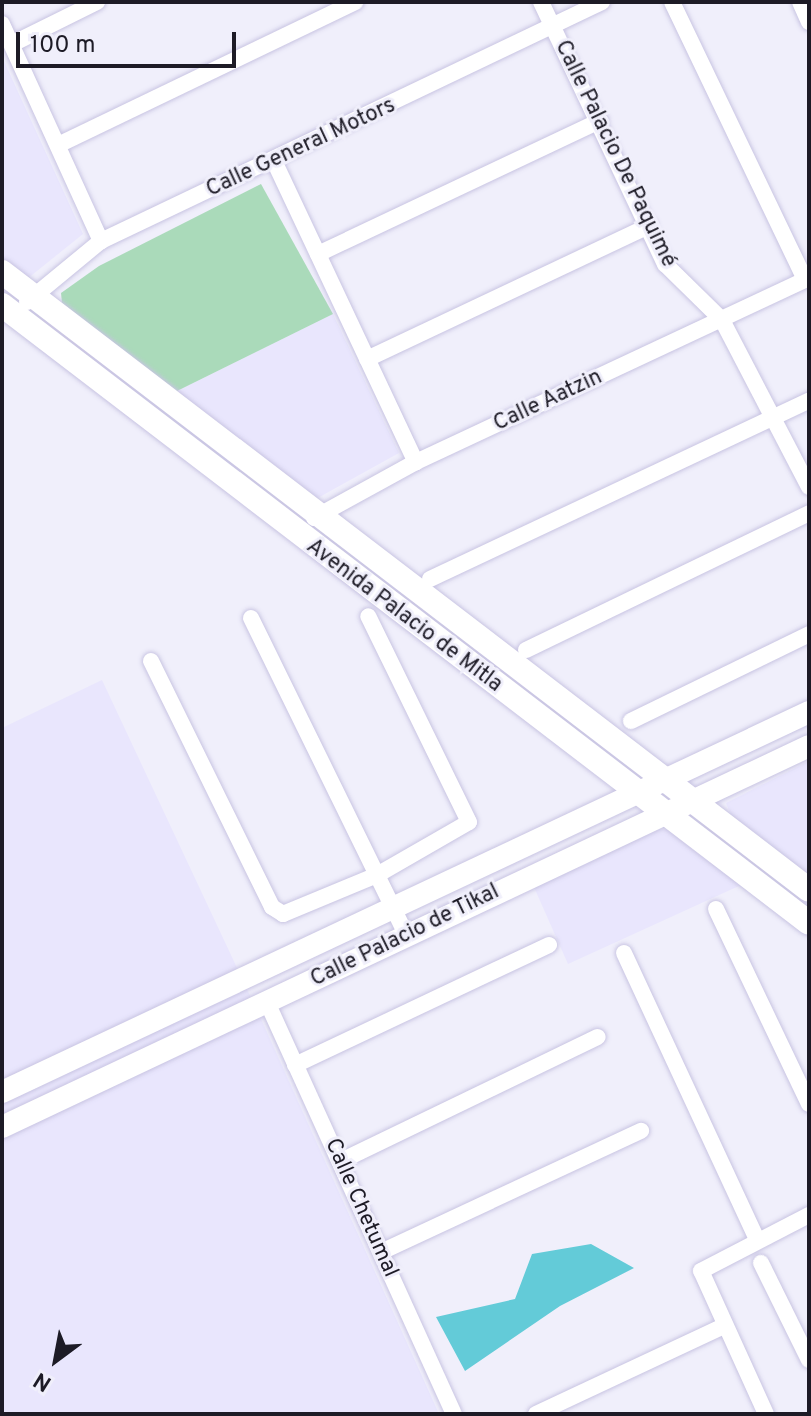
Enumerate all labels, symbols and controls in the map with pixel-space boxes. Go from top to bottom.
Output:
scale bar [20,16,240,66]
text: 100 m [30,31,96,61]
street label: Calle Palacio De Paquimé [548,36,682,272]
street label: Calle General Motors [202,93,400,203]
street label: Calle Aatzin [489,364,607,438]
street label: Avenida Palacio de Mitla [301,534,507,698]
street label: Calle Palacio de Tikal [306,879,504,993]
street label: Calle Chetumal [319,1134,403,1282]
north arrow [16,1320,96,1400]
text: N [29,1365,57,1396]

